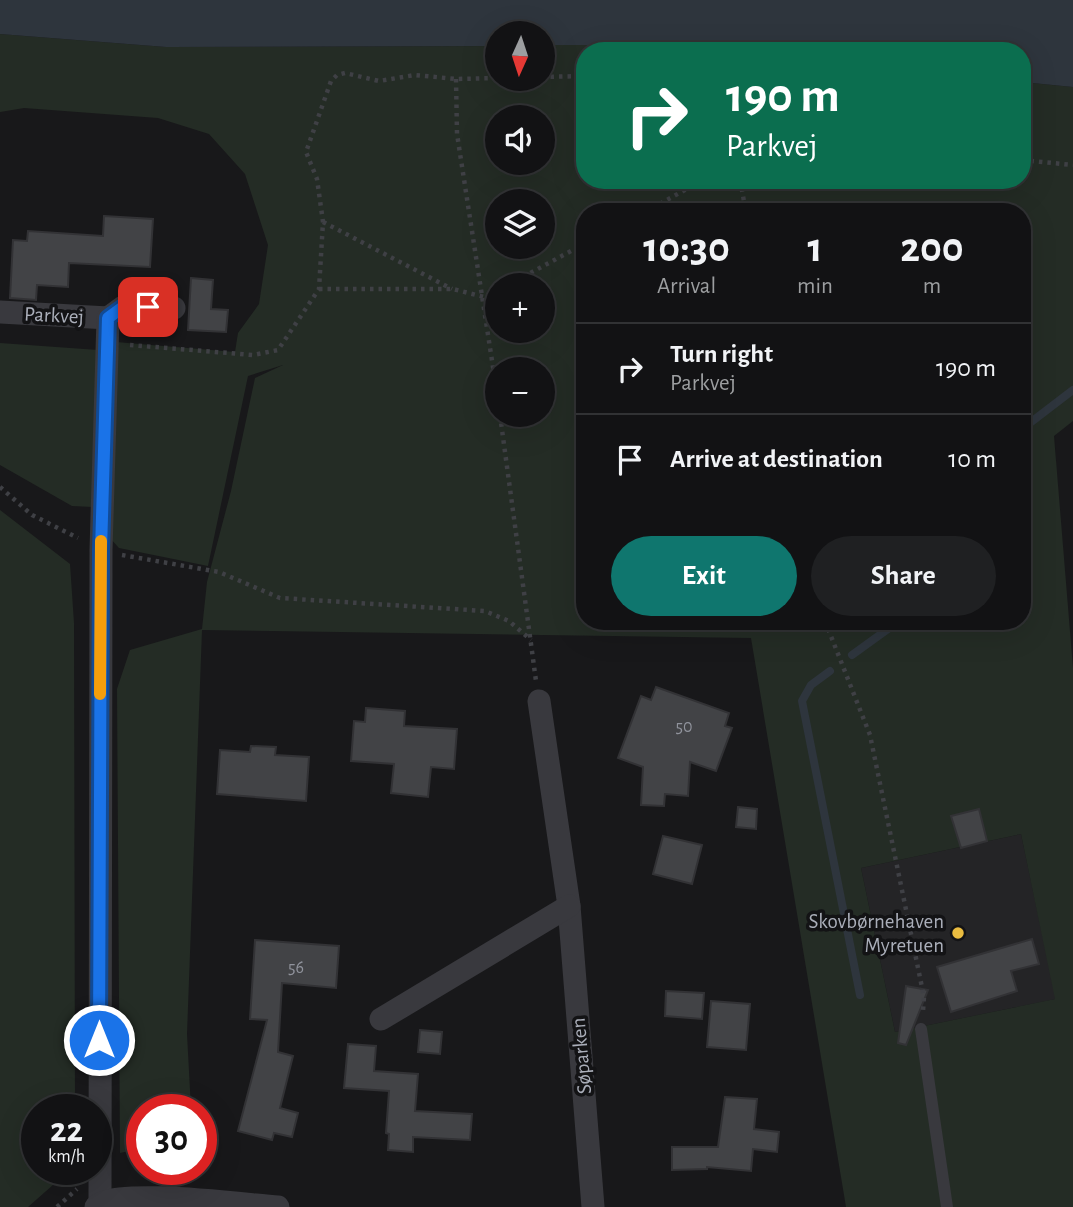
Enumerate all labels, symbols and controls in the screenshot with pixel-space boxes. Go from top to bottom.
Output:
north arrow [485,21,555,91]
map controls [485,21,555,427]
icon: right [611,70,702,161]
text: 190 m [726,72,840,121]
button: sound [485,105,555,175]
text: Parkvej [726,130,818,162]
button: layers [485,189,555,259]
text: 10:30 [643,227,730,269]
text: 1 [807,227,823,269]
text: 200 [900,227,964,269]
button: + [485,273,555,343]
text: Arrival [657,275,716,298]
text: min [797,275,833,298]
text: m [923,275,941,298]
pin [118,277,178,337]
icon: arrive [129,288,167,326]
street label: Parkvej [23,303,85,328]
text: Turn right [670,341,773,367]
icon: right [611,350,649,388]
text: 190 m [936,355,996,381]
button: − [485,357,555,427]
text: Parkvej [670,372,736,395]
icon: arrive [611,441,649,479]
text: Arrive at destination [670,446,883,472]
text: 10 m [948,446,996,472]
button: Exit [611,536,797,616]
button: Share [811,536,996,616]
house number: 50 [675,718,693,736]
place label: Skovbørnehaven Myretuen [809,911,944,956]
marker: Skovbørnehaven Myretuen [950,925,966,941]
house number: 56 [288,959,304,977]
position arrow [62,1003,136,1077]
street label: Søparken [568,1017,595,1095]
speed limit sign: 30 [126,1094,217,1185]
text: 22 [50,1113,83,1148]
text: km/h [48,1148,85,1166]

